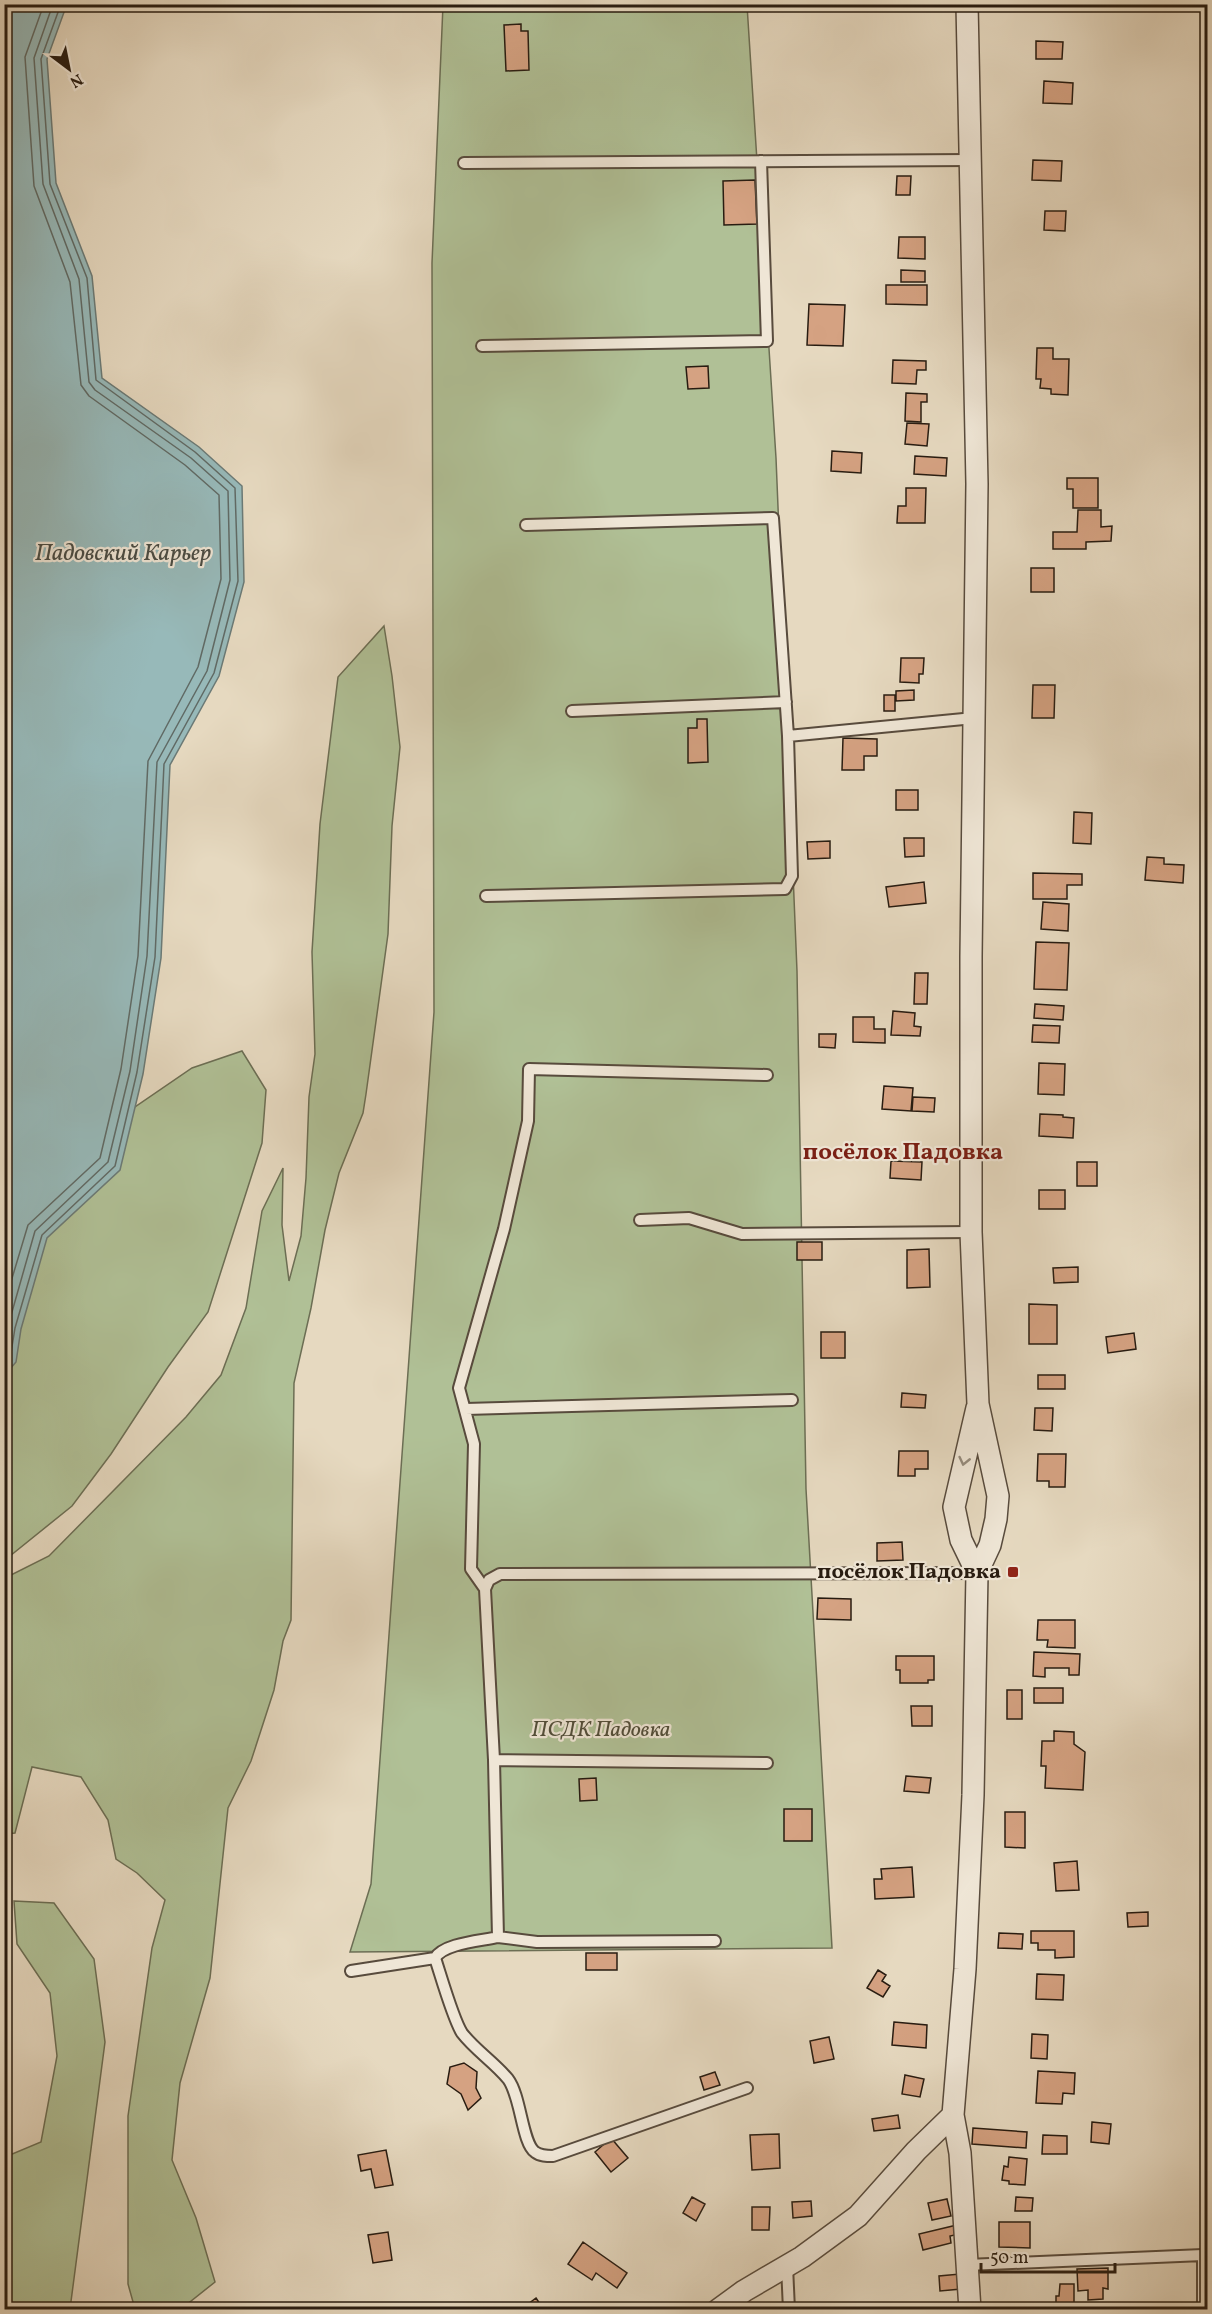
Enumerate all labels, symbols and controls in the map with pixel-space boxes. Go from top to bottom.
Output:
north arrow [39,39,99,99]
text: N [65,68,87,93]
water label: Падовский Карьер [35,537,211,571]
district label: посёлок Падовка [803,1136,1003,1170]
one-way arrow [958,1456,971,1466]
place label: посёлок Падовка [817,1557,1001,1588]
marker: посёлок Падовка [1006,1565,1020,1579]
park label: ПСДК Падовка [532,1715,670,1746]
scale bar [981,2236,1114,2274]
text: 50 m [990,2246,1029,2271]

